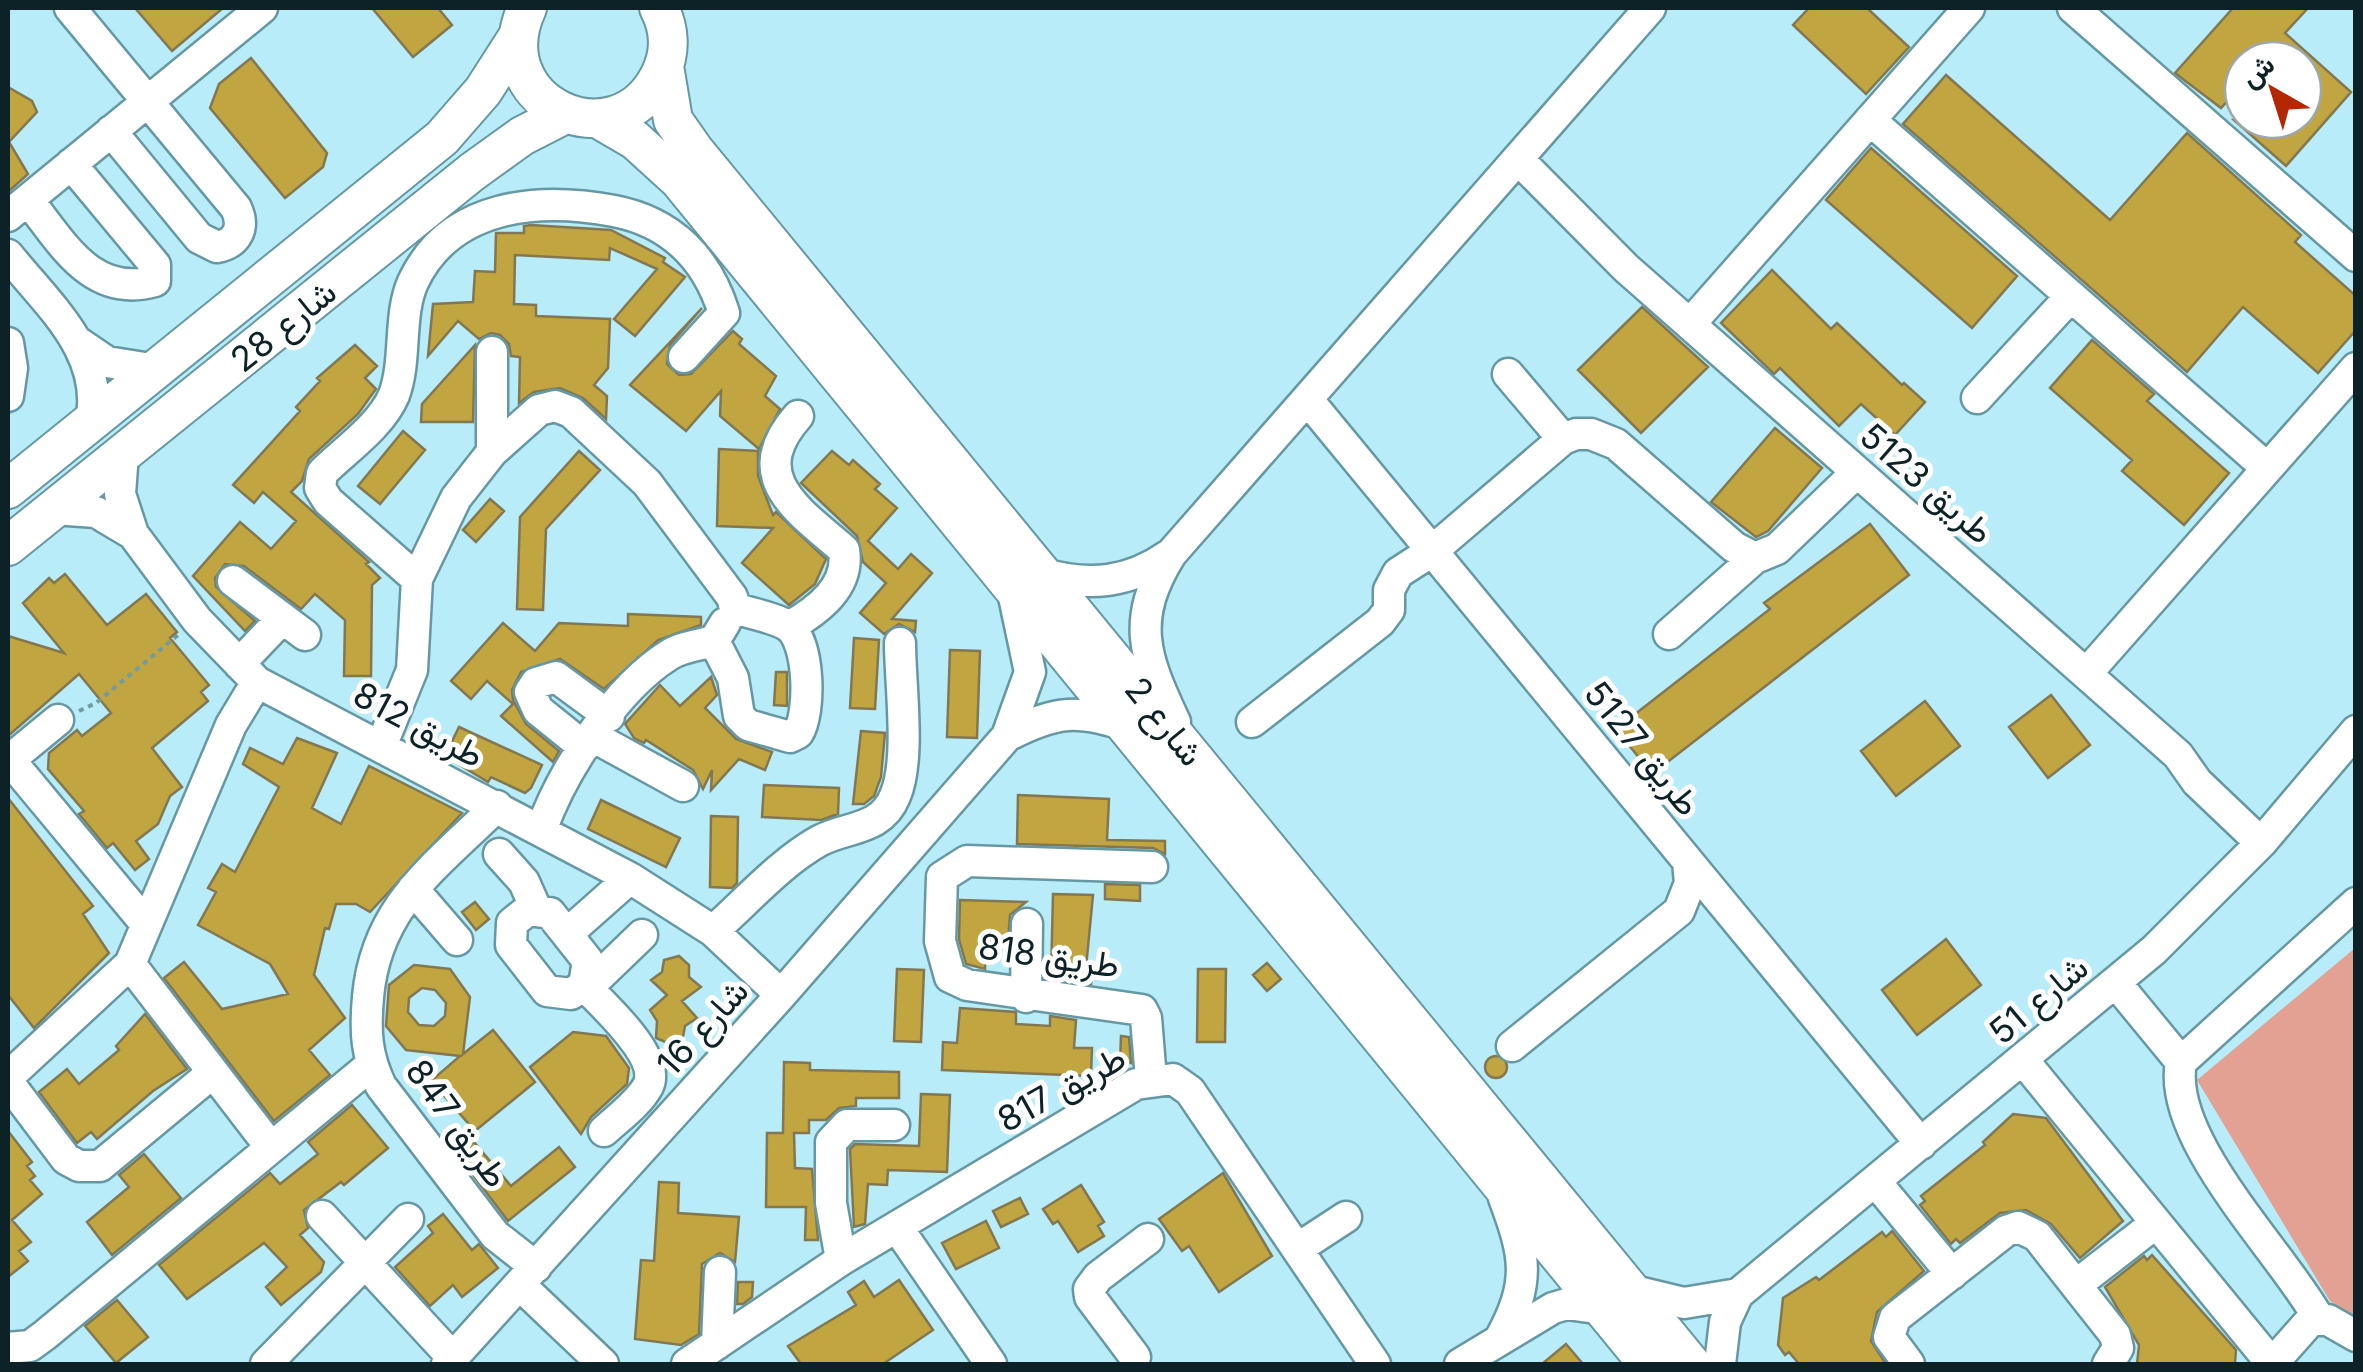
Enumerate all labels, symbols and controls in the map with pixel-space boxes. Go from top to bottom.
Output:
north arrow [2223,40,2323,140]
text: ش [2233,47,2281,94]
street label: شارع 28 [222,270,347,383]
street label: طريق 5123 [1851,414,2002,554]
street label: شارع 2 [1114,668,1213,776]
street label: طريق 812 [346,672,491,777]
street label: طريق 5127 [1575,672,1710,825]
street label: طريق 818 [976,924,1122,988]
street label: شارع 51 [1980,946,2098,1055]
street label: شارع 16 [648,970,759,1087]
street label: طريق 817 [990,1036,1133,1142]
street label: طريق 847 [396,1051,519,1196]

